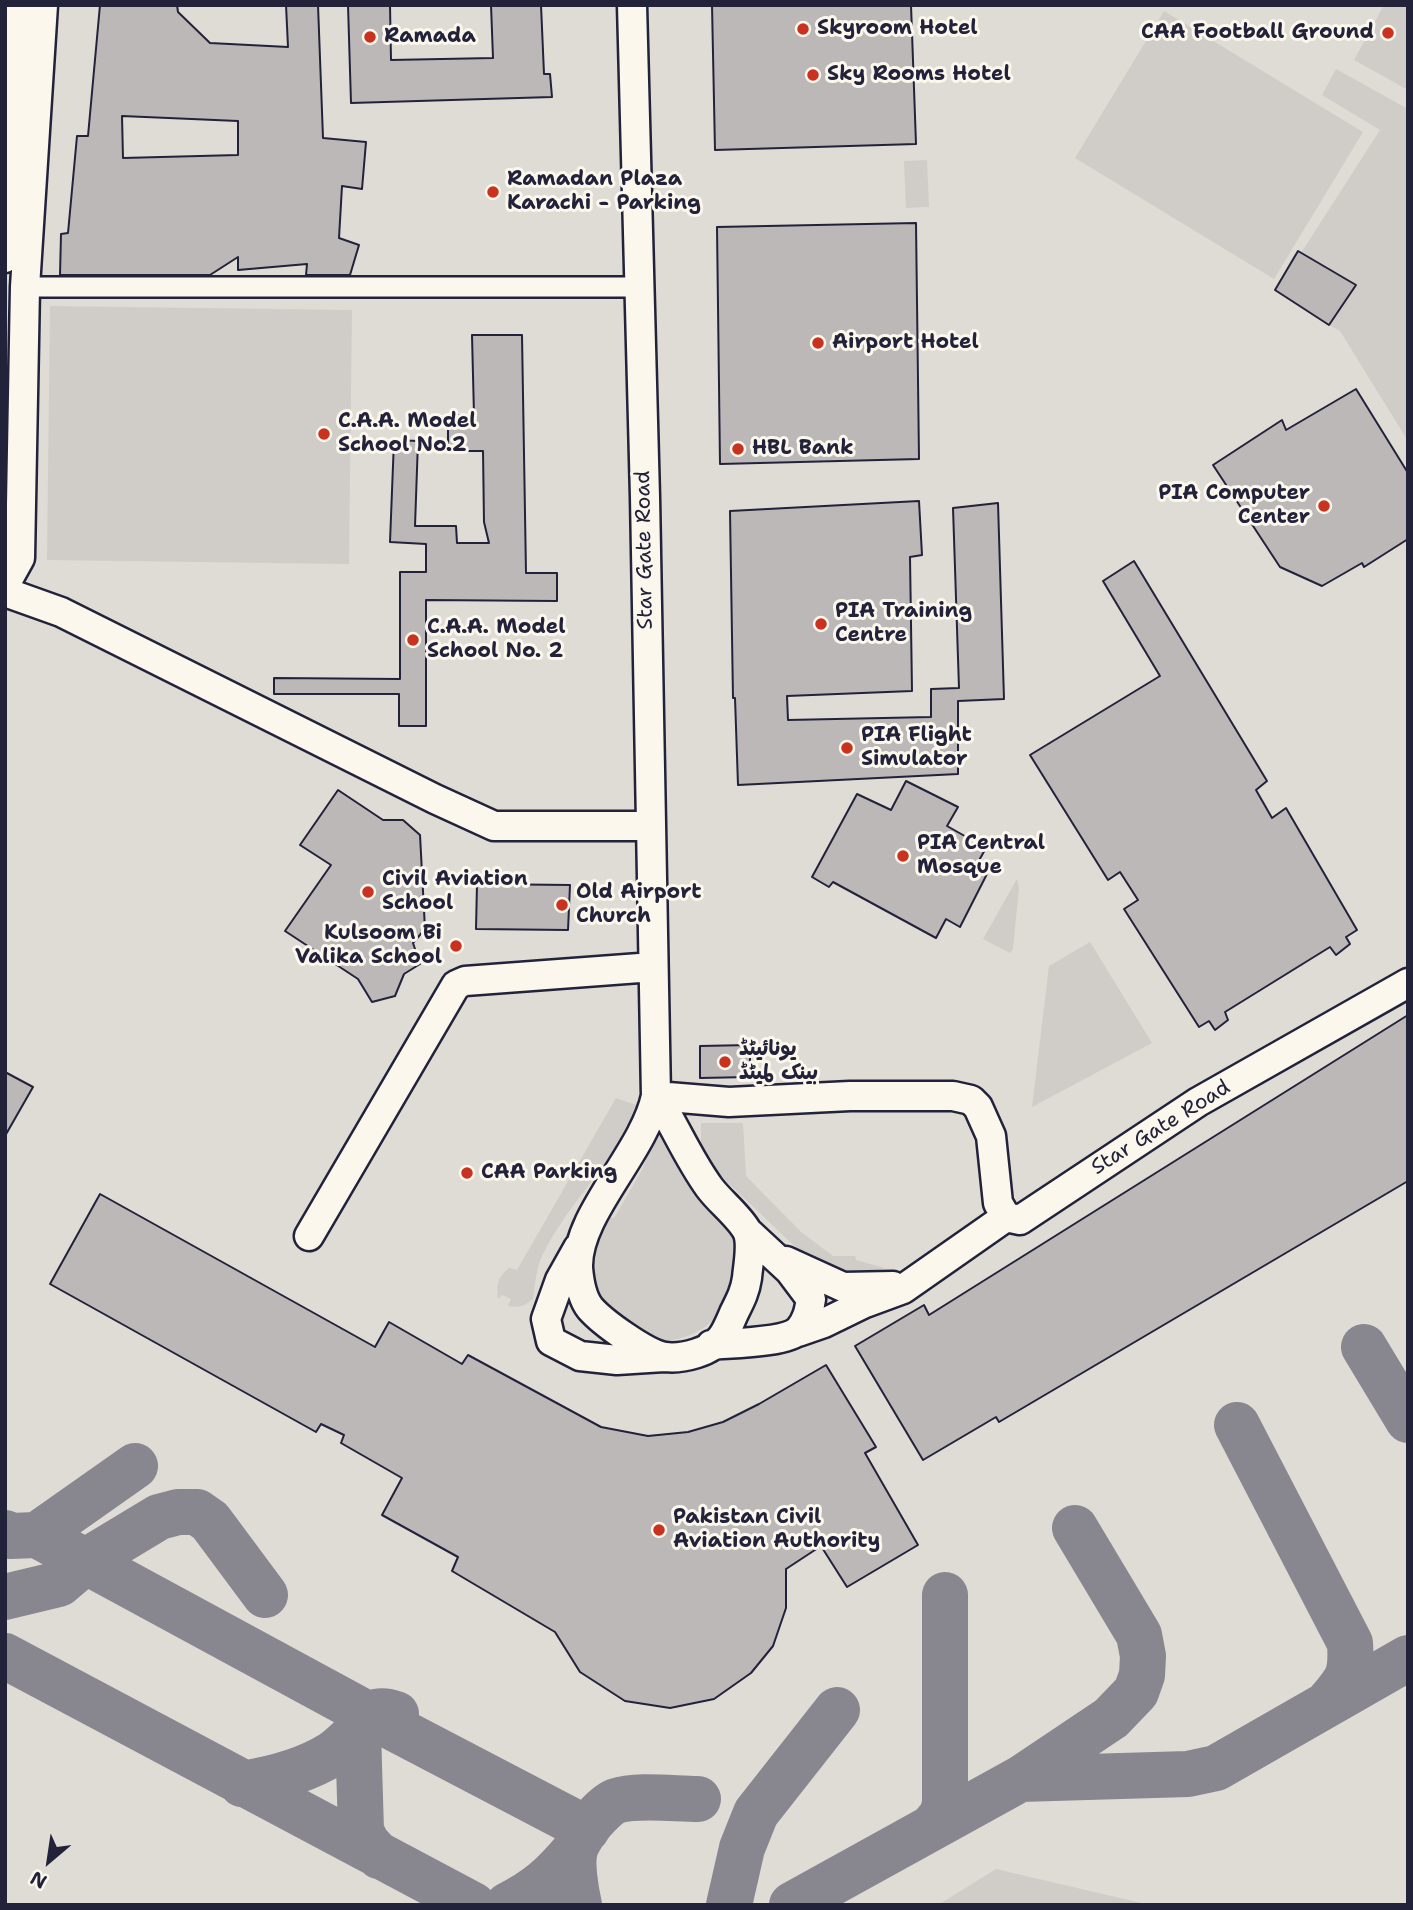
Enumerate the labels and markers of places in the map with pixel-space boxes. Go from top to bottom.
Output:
place label: Skyroom Hotel [817,16,978,42]
place label: CAA Football Ground [1141,20,1374,46]
marker: Skyroom Hotel [795,21,811,37]
place label: Ramada [384,24,476,50]
marker: CAA Football Ground [1380,25,1396,41]
marker: Ramada [362,29,378,45]
place label: Sky Rooms Hotel [827,62,1011,88]
marker: Sky Rooms Hotel [805,67,821,83]
place label: Ramadan Plaza Karachi - Parking [507,167,701,217]
marker: Ramadan Plaza Karachi - Parking [485,184,501,200]
place label: Airport Hotel [832,330,979,356]
marker: Airport Hotel [810,335,826,351]
place label: C.A.A. Model School No.2 [338,409,477,459]
marker: C.A.A. Model School No.2 [316,426,332,442]
place label: HBL Bank [752,436,854,462]
marker: HBL Bank [730,441,746,457]
place label: PIA Computer Center [1158,481,1310,531]
marker: PIA Computer Center [1316,498,1332,514]
place label: PIA Training Centre [835,599,972,649]
place label: C.A.A. Model School No. 2 [427,615,566,665]
marker: PIA Training Centre [813,616,829,632]
marker: C.A.A. Model School No. 2 [405,632,421,648]
place label: PIA Flight Simulator [861,723,972,773]
marker: PIA Flight Simulator [839,740,855,756]
place label: PIA Central Mosque [917,831,1045,881]
marker: PIA Central Mosque [895,848,911,864]
place label: Civil Aviation School [382,867,528,917]
place label: Old Airport Church [576,880,702,930]
marker: Civil Aviation School [360,884,376,900]
marker: Old Airport Church [554,897,570,913]
place label: Kulsoom Bi Valika School [295,921,442,971]
marker: Kulsoom Bi Valika School [448,938,464,954]
place label: یونائیٹڈ بینک لمیٹڈ [739,1037,818,1087]
marker: یونائیٹڈ بینک لمیٹڈ [717,1054,733,1070]
place label: CAA Parking [481,1160,617,1186]
marker: CAA Parking [459,1165,475,1181]
place label: Pakistan Civil Aviation Authority [673,1505,880,1555]
marker: Pakistan Civil Aviation Authority [651,1522,667,1538]

